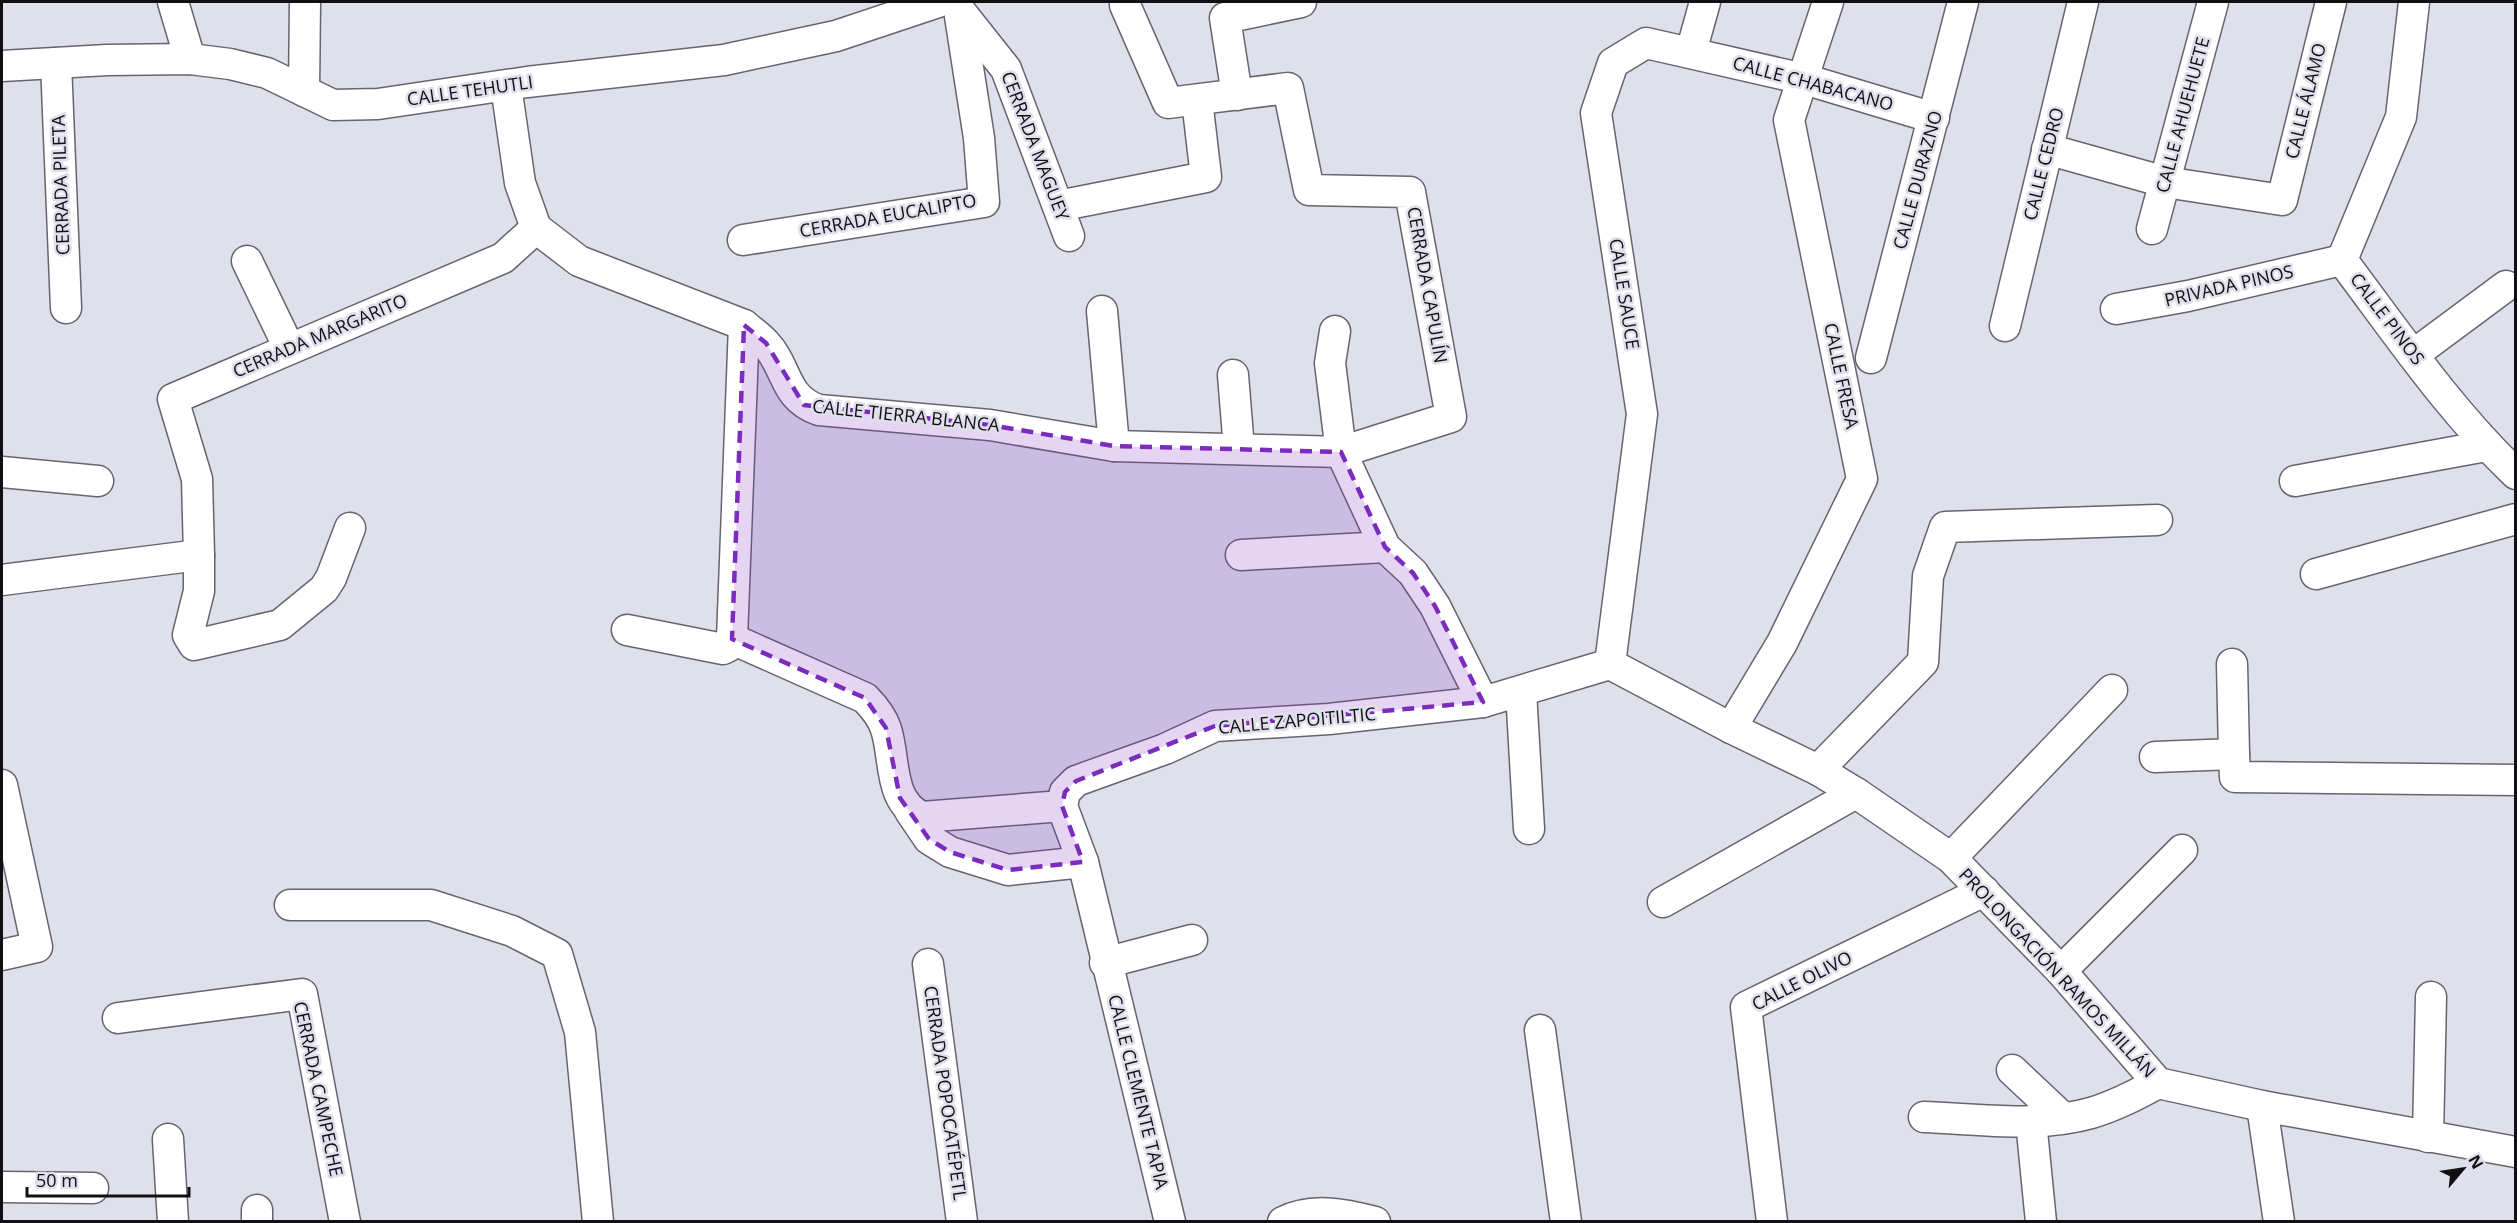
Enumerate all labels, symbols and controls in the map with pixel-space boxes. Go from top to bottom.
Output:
street label: CALLE AHUEHUETE [2150,34,2214,195]
street label: CALLE ÁLAMO [2279,40,2331,161]
street label: CALLE CHABACANO [1730,50,1896,116]
street label: CERRADA MAGUEY [996,68,1076,225]
street label: CALLE TEHUTLI [405,69,534,111]
street label: CALLE CEDRO [2017,105,2069,223]
street label: CALLE DURAZNO [1887,108,1947,252]
street label: CERRADA PILETA [46,114,74,256]
street label: CERRADA EUCALIPTO [798,188,978,242]
street label: CERRADA CAPULÍN [1402,205,1454,365]
street label: CALLE SAUCE [1604,237,1646,351]
street label: PRIVADA PINOS [2162,259,2296,312]
street label: CALLE PINOS [2345,267,2430,369]
street label: CERRADA MARGARITO [229,287,410,383]
street label: CALLE FRESA [1819,321,1865,432]
street label: CALLE TIERRA BLANCA [811,393,1001,437]
street label: CALLE ZAPOITILTIC [1217,701,1377,739]
street label: PROLONGACIÓN RAMOS MILLÁN [1954,862,2161,1082]
street label: CALLE OLIVO [1747,945,1856,1016]
street label: CERRADA POPOCATÉPETL [919,984,973,1202]
street label: CALLE CLEMENTE TAPIA [1103,992,1175,1192]
street label: CERRADA CAMPECHE [289,999,349,1179]
north arrow [2433,1139,2493,1199]
text: N [2463,1151,2489,1173]
scale bar [27,1160,189,1198]
text: 50 m [36,1168,78,1192]

